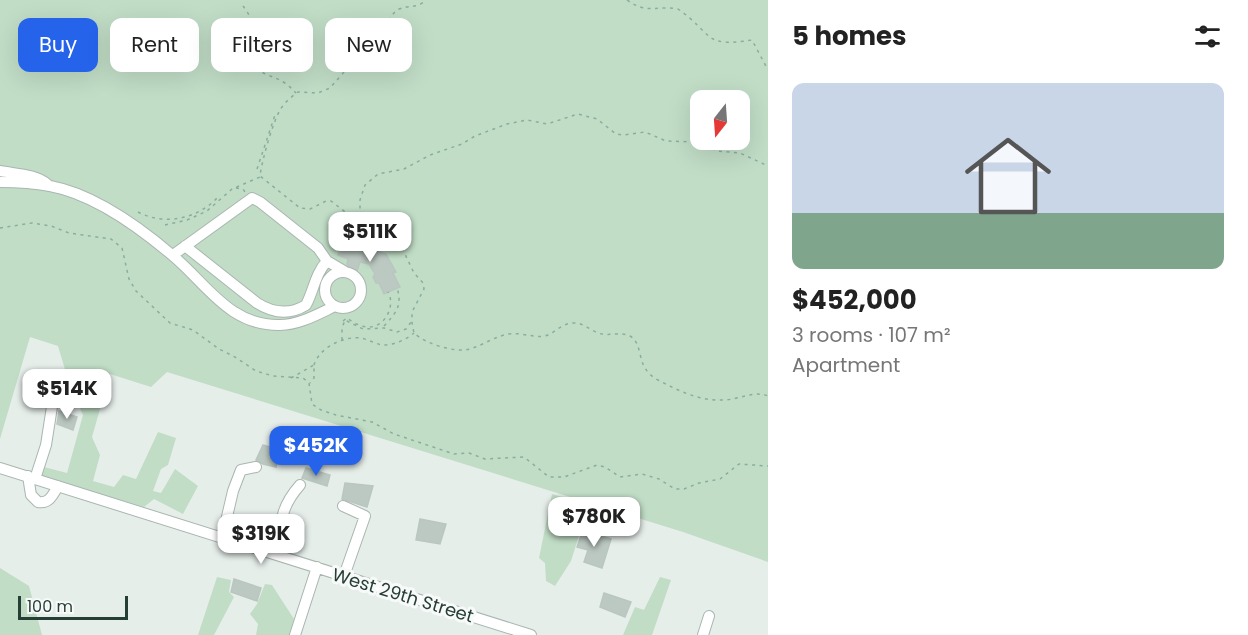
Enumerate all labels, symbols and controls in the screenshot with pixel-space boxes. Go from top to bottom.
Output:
chip: Buy [18,18,98,72]
chip: Rent [110,18,199,72]
chip: Filters [211,18,313,72]
chip: New [325,18,412,72]
text: 5 homes [792,18,907,54]
icon: filters [1191,20,1224,53]
north arrow [690,90,750,150]
map controls [690,90,750,150]
icon: home [954,122,1062,230]
pin: $511K [328,212,412,263]
text: $511K [342,217,398,245]
text: $452,000 [792,282,917,318]
text: 3 rooms · 107 m² [792,321,951,349]
text: Apartment [792,351,900,379]
pin: $514K [25,369,109,420]
text: $514K [36,374,98,402]
pin: $452K [274,426,358,477]
text: $452K [283,431,349,459]
pin: $780K [552,497,636,548]
text: $780K [562,502,626,530]
pin: $319K [219,514,303,565]
text: $319K [231,519,291,547]
street label: West 29th Street [329,562,477,628]
scale bar [18,593,128,620]
text: 100 m [27,595,73,618]

